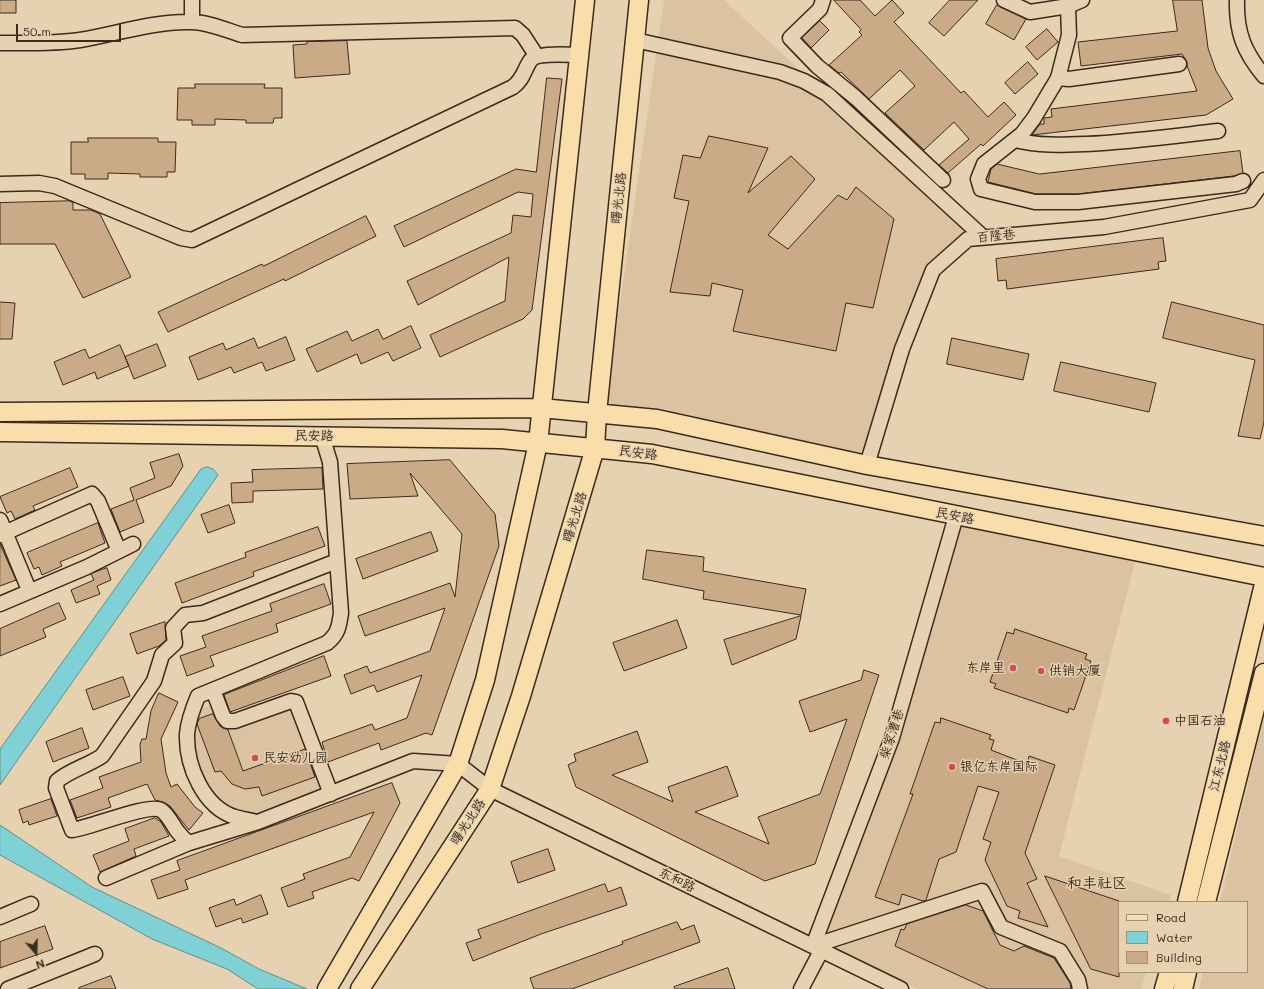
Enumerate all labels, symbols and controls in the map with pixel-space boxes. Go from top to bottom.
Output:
scale bar [18,16,123,42]
text: 50 m [23,23,51,39]
street label: 曙光北路 [609,171,629,225]
street label: 百隆巷 [976,227,1016,245]
street label: 民安路 [294,428,334,444]
street label: 民安路 [618,443,658,463]
street label: 曙光北路 [560,490,590,544]
street label: 民安路 [934,505,976,527]
place label: 东岸里 [966,660,1005,676]
marker: 东岸里 [1008,663,1018,673]
place label: 供销大厦 [1049,663,1101,679]
marker: 供销大厦 [1036,666,1046,676]
street label: 柴家漕巷 [877,707,907,761]
place label: 中国石油 [1174,713,1226,729]
marker: 中国石油 [1161,716,1171,726]
street label: 江东北路 [1206,739,1234,793]
place label: 民安幼儿园 [263,750,328,766]
marker: 民安幼儿园 [250,753,260,763]
place label: 银亿东岸国际 [960,759,1038,775]
marker: 银亿东岸国际 [947,762,957,772]
street label: 曙光北路 [447,796,489,848]
street label: 东和路 [656,864,698,896]
district label: 和丰社区 [1067,874,1127,892]
legend [1118,901,1248,973]
text: Road [1156,909,1186,925]
text: Water [1156,929,1193,945]
north arrow [16,933,56,973]
text: Building [1156,949,1202,965]
text: N [34,956,47,973]

